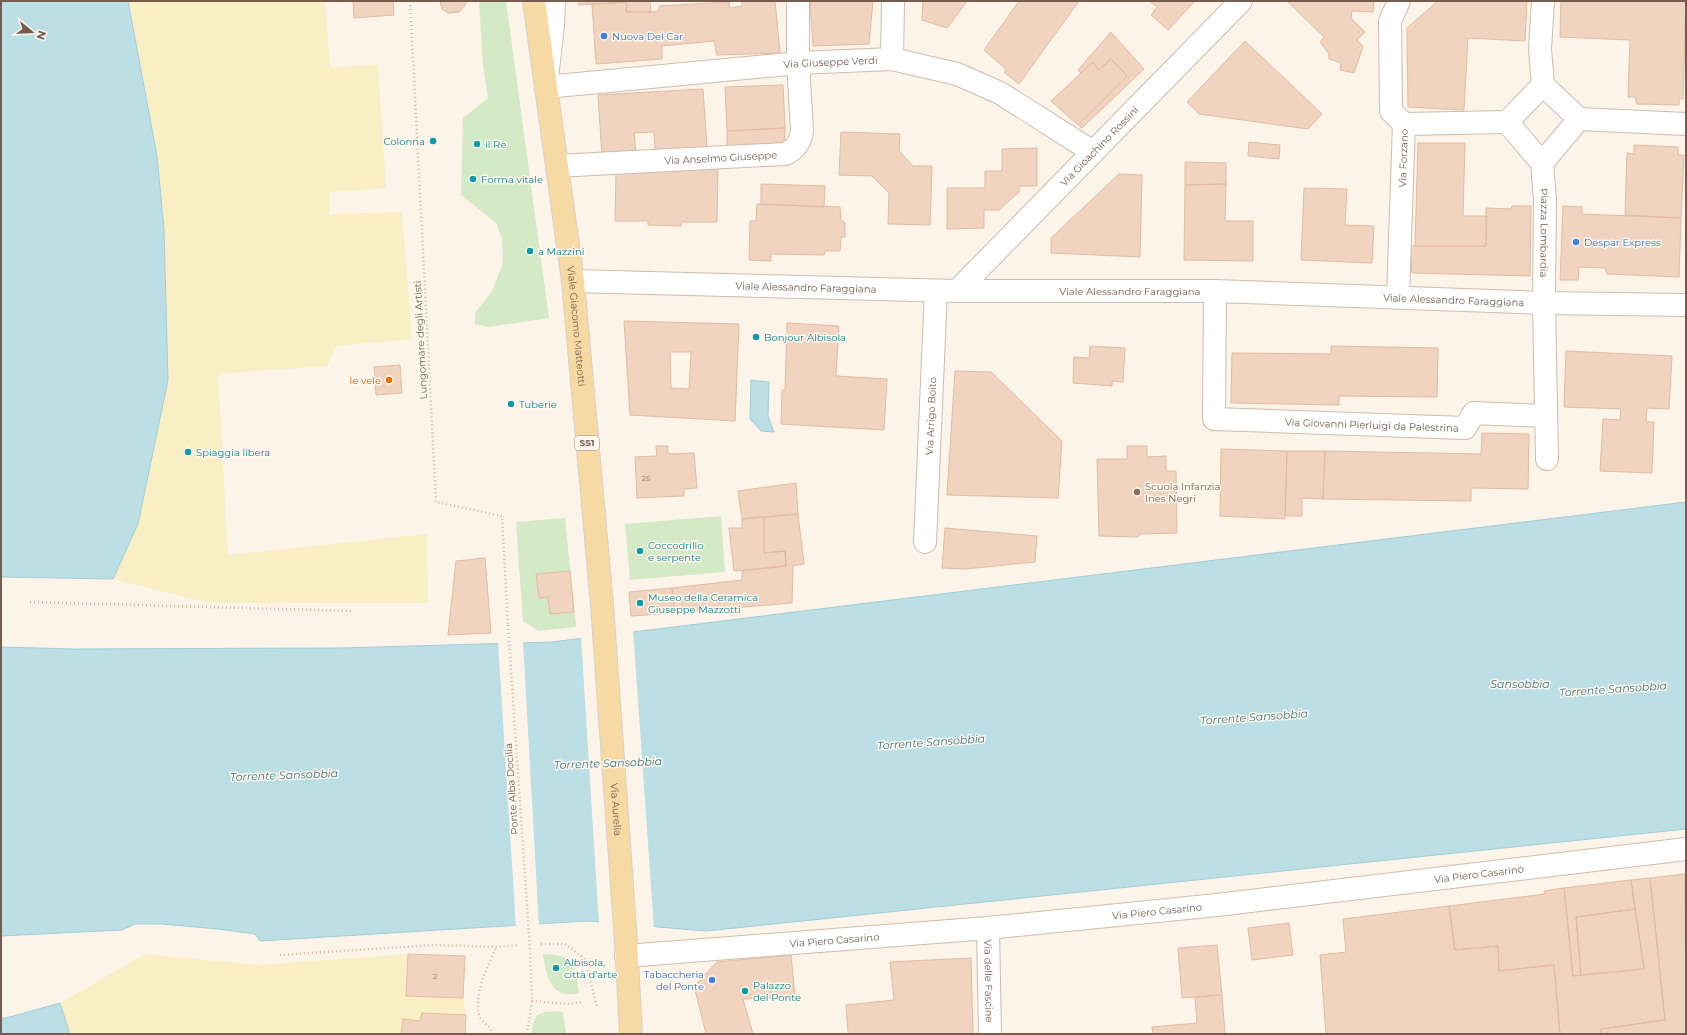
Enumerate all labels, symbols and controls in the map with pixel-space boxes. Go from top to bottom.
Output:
north arrow [12,12,52,52]
text: N [33,29,50,41]
place label: Nuova Del Car [612,30,683,43]
marker: Nuova Del Car [599,31,609,41]
street label: Via Giuseppe Verdi [783,54,878,71]
street label: Via Gioachino Rossini [1057,104,1141,189]
street label: Via Forzano [1396,129,1411,188]
place label: Colonna [383,135,425,148]
marker: Colonna [428,136,438,146]
place label: il Re [485,138,506,151]
marker: il Re [472,139,482,149]
street label: Via Anselmo Giuseppe [664,148,778,167]
place label: Forma vitale [481,173,543,186]
marker: Forma vitale [468,174,478,184]
street label: Piazza Lombardia [1537,188,1551,278]
place label: Despar Express [1584,236,1661,249]
marker: Despar Express [1571,237,1581,247]
place label: a Mazzini [538,245,584,258]
marker: a Mazzini [525,246,535,256]
street label: Viale Giacomo Matteotti [564,265,588,387]
street label: Viale Alessandro Faraggiana [735,279,877,296]
street label: Lungomare degli Artisti [411,280,430,400]
street label: Viale Alessandro Faraggiana [1059,285,1201,298]
street label: Viale Alessandro Faraggiana [1383,291,1525,309]
place label: Bonjour Albisola [764,331,846,344]
marker: Bonjour Albisola [751,332,761,342]
place label: le vele [350,374,381,387]
marker: le vele [384,375,394,385]
street label: Via Arrigo Boito [923,377,939,455]
place label: Tuberie [519,398,557,411]
marker: Tuberie [506,399,516,409]
street label: Via Giovanni Pierluigi da Palestrina [1285,416,1459,435]
road number: SS1 [575,436,599,450]
place label: Spiaggia libera [196,446,270,459]
marker: Spiaggia libera [183,447,193,457]
house number: 25 [641,473,651,483]
place label: Scuola Infanzia Ines Negri [1145,480,1220,505]
marker: Scuola Infanzia Ines Negri [1132,487,1142,497]
place label: Coccodrillo e serpente [648,539,704,564]
marker: Coccodrillo e serpente [635,546,645,556]
place label: Museo della Ceramica Giuseppe Mazzotti [648,591,758,616]
marker: Museo della Ceramica Giuseppe Mazzotti [635,598,645,608]
water label: Sansobbia [1490,677,1550,691]
water label: Torrente Sansobbia [1558,678,1668,700]
water label: Torrente Sansobbia [1199,706,1309,728]
water label: Torrente Sansobbia [876,731,986,753]
street label: Ponte Alba Docilia [502,743,521,835]
water label: Torrente Sansobbia [554,754,662,772]
water label: Torrente Sansobbia [230,766,338,784]
street label: Via Aurelia [608,783,624,836]
street label: Via Piero Casarino [1433,862,1525,886]
street label: Via Piero Casarino [1112,901,1203,922]
street label: Via Piero Casarino [789,930,880,950]
street label: Via delle Fascine [981,939,996,1023]
place label: Albisola, città d'arte [564,956,617,981]
marker: Albisola, città d'arte [551,963,561,973]
place label: Tabaccheria del Ponte [644,968,704,993]
house number: 2 [433,971,438,981]
marker: Tabaccheria del Ponte [707,975,717,985]
place label: Palazzo del Ponte [753,979,801,1004]
marker: Palazzo del Ponte [740,986,750,996]

